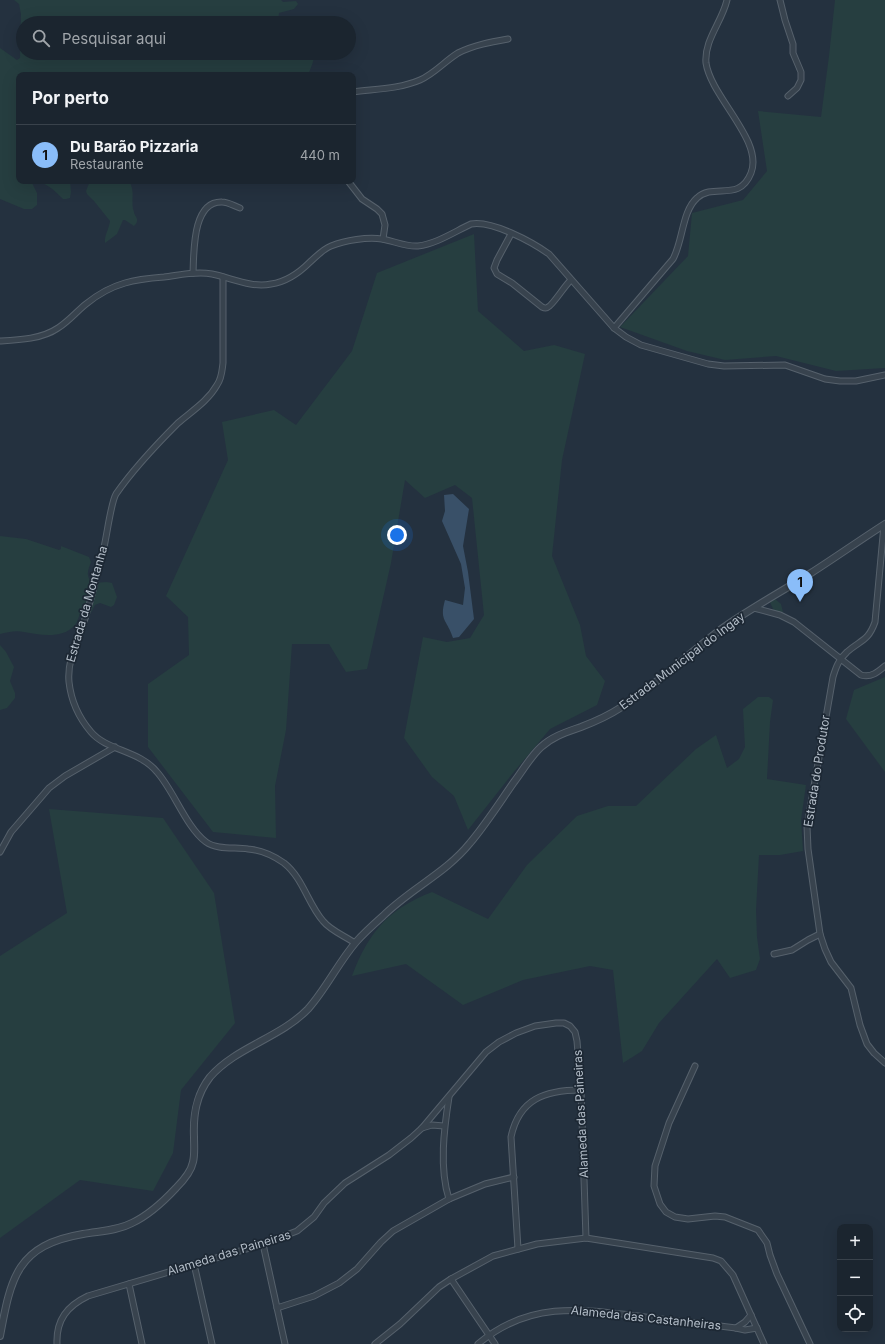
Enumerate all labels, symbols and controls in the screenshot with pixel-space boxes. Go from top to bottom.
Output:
search box [16,16,356,60]
icon: search [30,27,52,49]
text: Pesquisar aqui [62,29,166,48]
text: Por perto [32,88,109,108]
text: Du Barão Pizzaria [70,137,198,156]
text: 1 [42,147,48,163]
text: 440 m [300,147,340,163]
text: Restaurante [70,156,144,172]
your location [387,525,407,545]
street label: Estrada da Montanha [63,544,110,664]
pin: 1 [787,569,813,602]
street label: Estrada Municipal do Ingay [616,608,748,713]
street label: Estrada do Produtor [800,713,833,828]
street label: Alameda das Paineiras [570,1049,591,1179]
map controls [837,1224,873,1332]
button: + [837,1224,873,1260]
street label: Alameda das Paineiras [165,1227,293,1278]
button: − [837,1260,873,1296]
button: locate [837,1296,873,1332]
street label: Alameda das Castanheiras [570,1302,722,1333]

